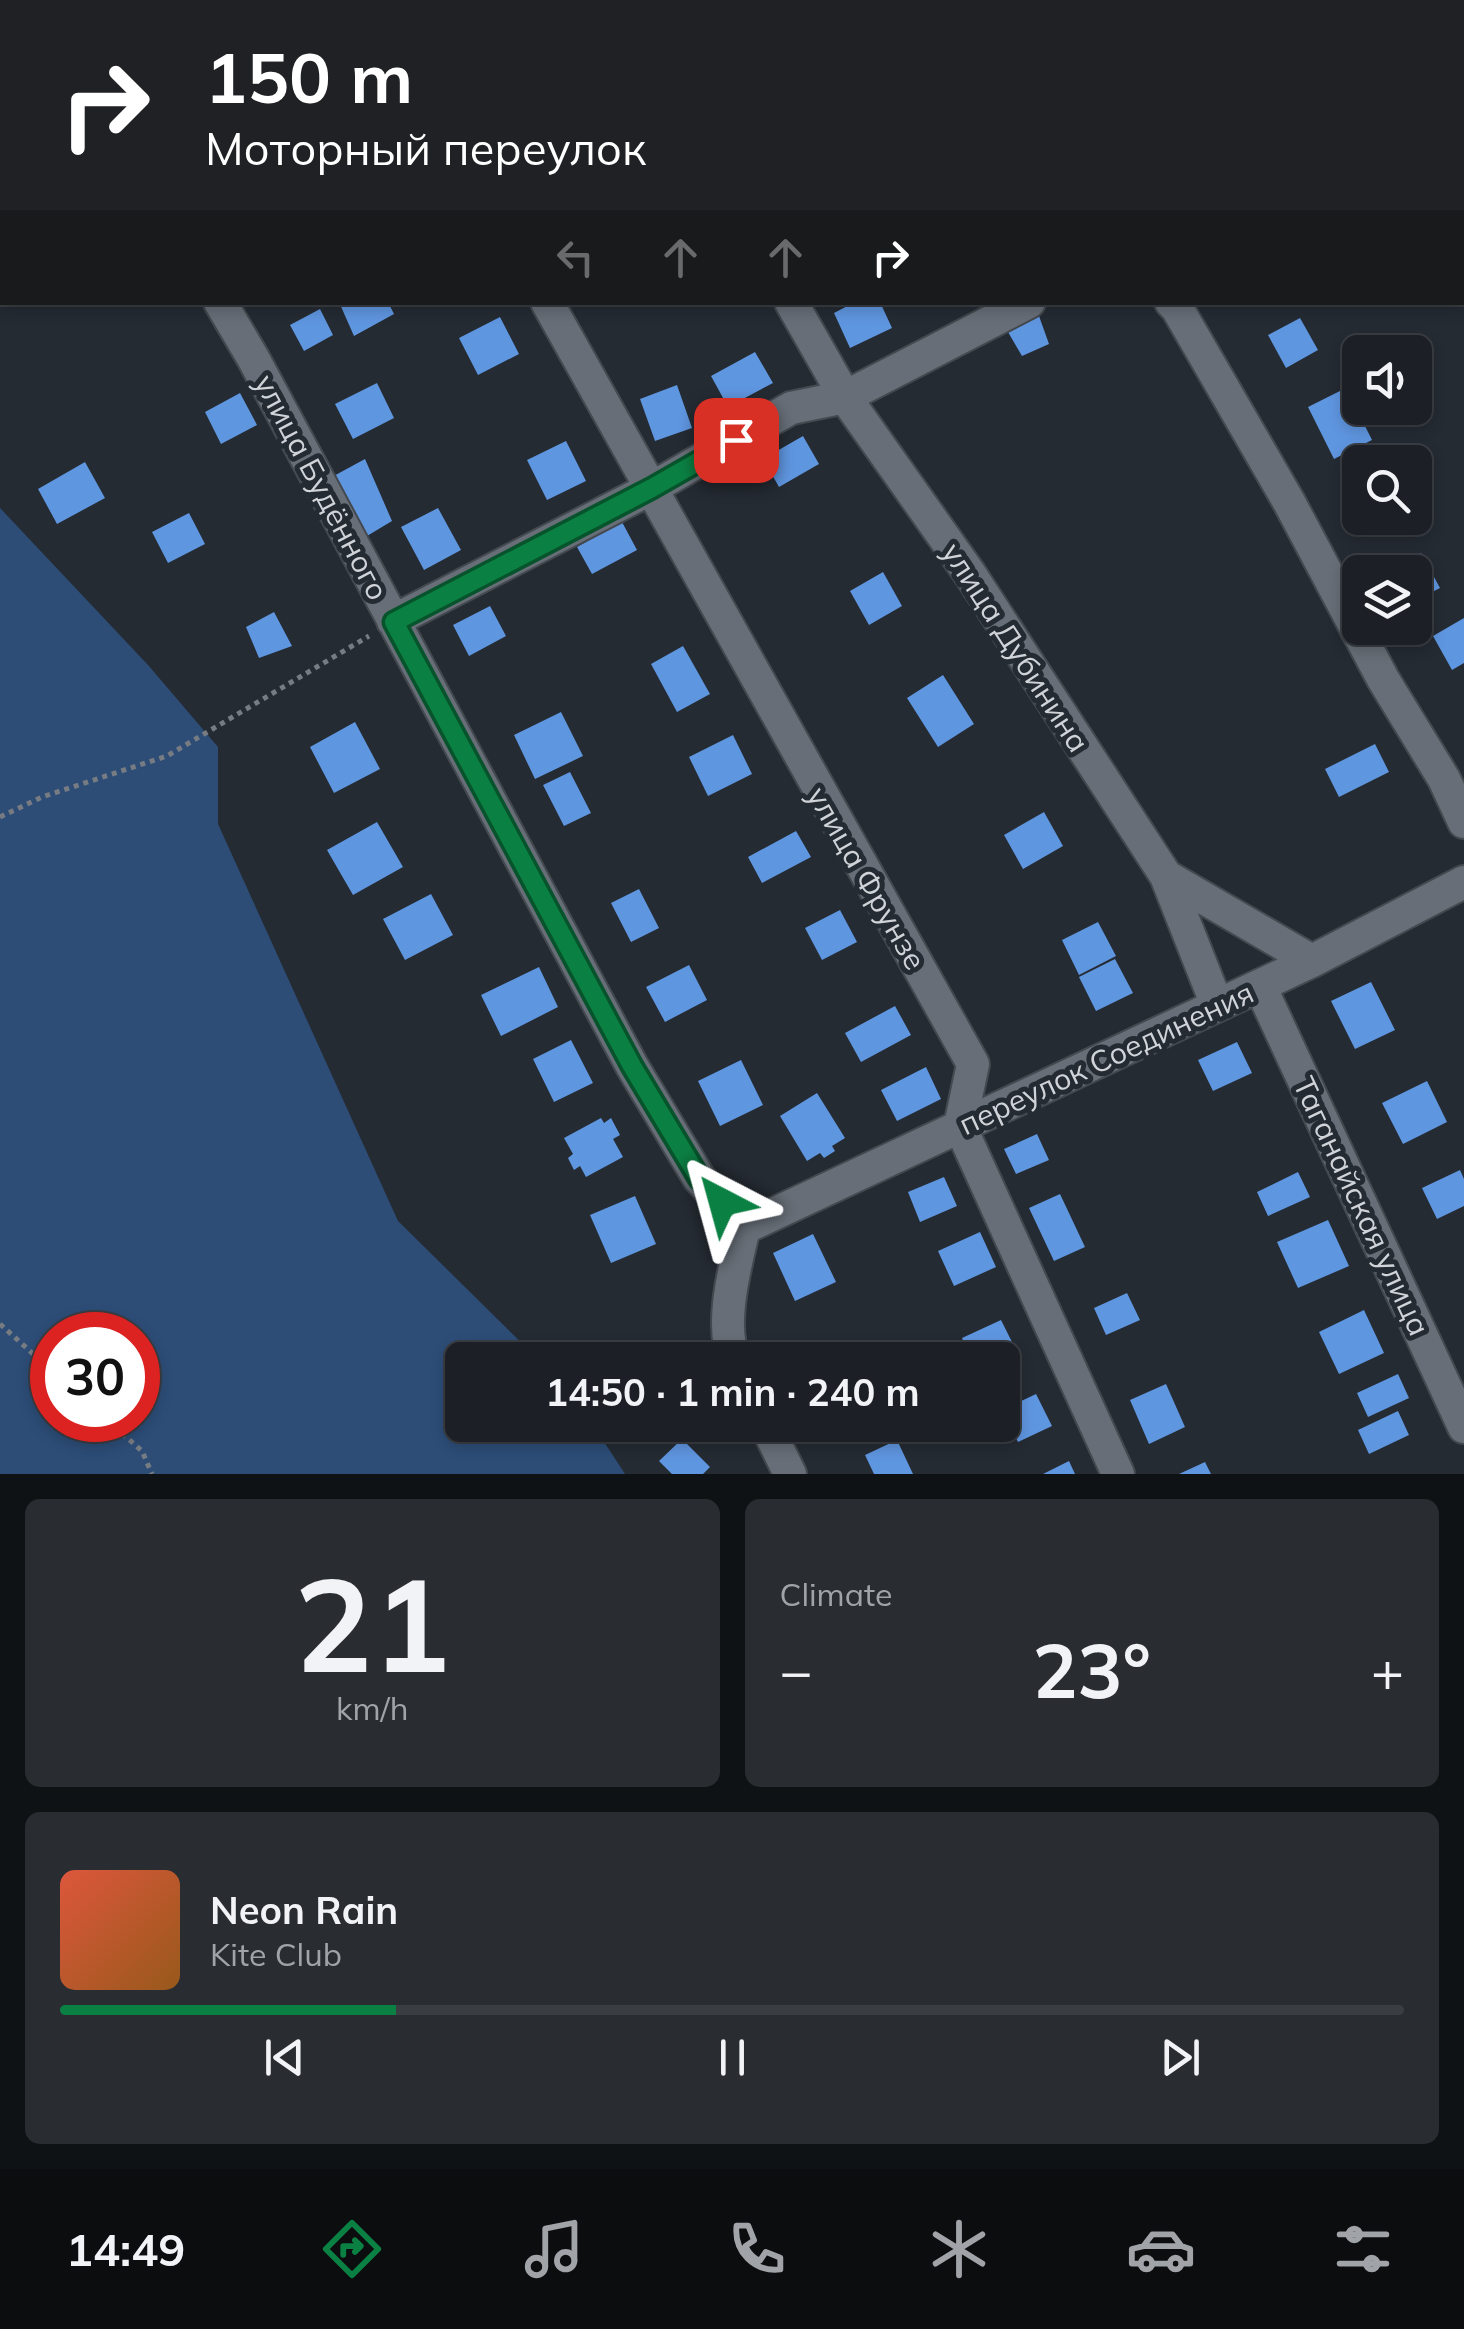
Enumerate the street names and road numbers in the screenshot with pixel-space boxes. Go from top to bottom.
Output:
street label: улица Будённого [246,368,398,606]
street label: улица Дубинина [934,535,1098,759]
street label: улица Фрунзе [799,780,935,976]
street label: переулок Соединения [953,973,1259,1143]
street label: Таганайская улица [1285,1071,1439,1341]

